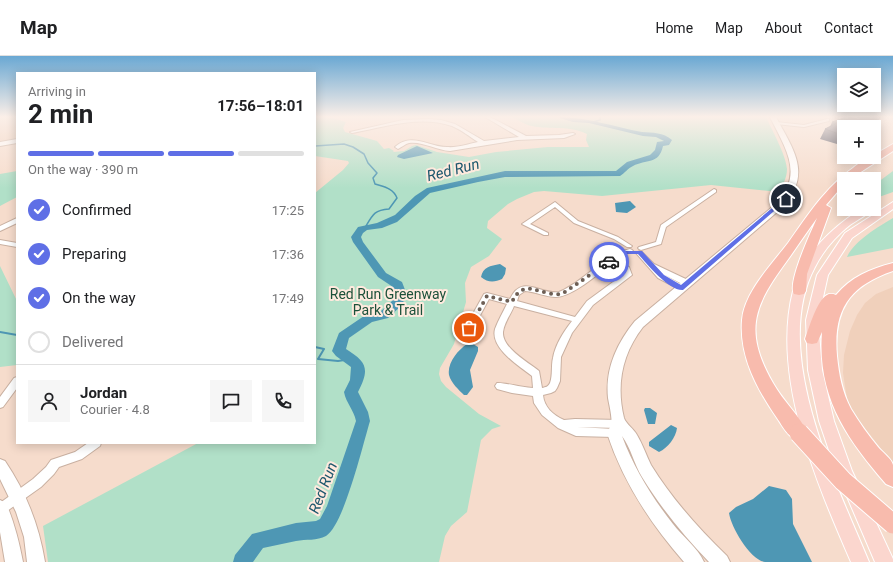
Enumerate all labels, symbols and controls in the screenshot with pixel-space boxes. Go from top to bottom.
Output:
text: Map [20,16,58,39]
text: Home [655,20,693,36]
text: Map [715,20,743,36]
text: About [765,20,802,36]
text: Contact [824,20,873,36]
map controls [837,68,881,216]
button: layers [837,68,881,112]
text: Arriving in [28,84,86,99]
text: 17:56–18:01 [217,97,304,115]
text: 2 min [28,99,93,129]
button: + [837,120,881,164]
water label: Red Run [425,155,481,185]
text: On the way · 390 m [28,162,138,177]
button: − [837,172,881,216]
pin [769,182,803,216]
icon: home [775,188,797,210]
icon: check [28,199,50,221]
text: Confirmed [62,201,132,219]
text: 17:25 [272,203,304,218]
courier [589,242,629,282]
icon: check [28,243,50,265]
text: Preparing [62,245,126,263]
text: 17:36 [272,247,304,262]
icon: car [598,251,620,273]
park label: Red Run Greenway Park & Trail [330,286,447,318]
icon: check [28,287,50,309]
text: On the way [62,289,136,307]
text: 17:49 [272,291,304,306]
pin [452,311,486,345]
icon: bag [458,317,480,339]
text: Delivered [62,333,124,351]
button: person [28,380,70,422]
button: chat [210,380,252,422]
button: phone [262,380,304,422]
text: Jordan [80,384,127,402]
text: Courier · 4.8 [80,402,150,417]
water label: Red Run [305,460,341,516]

